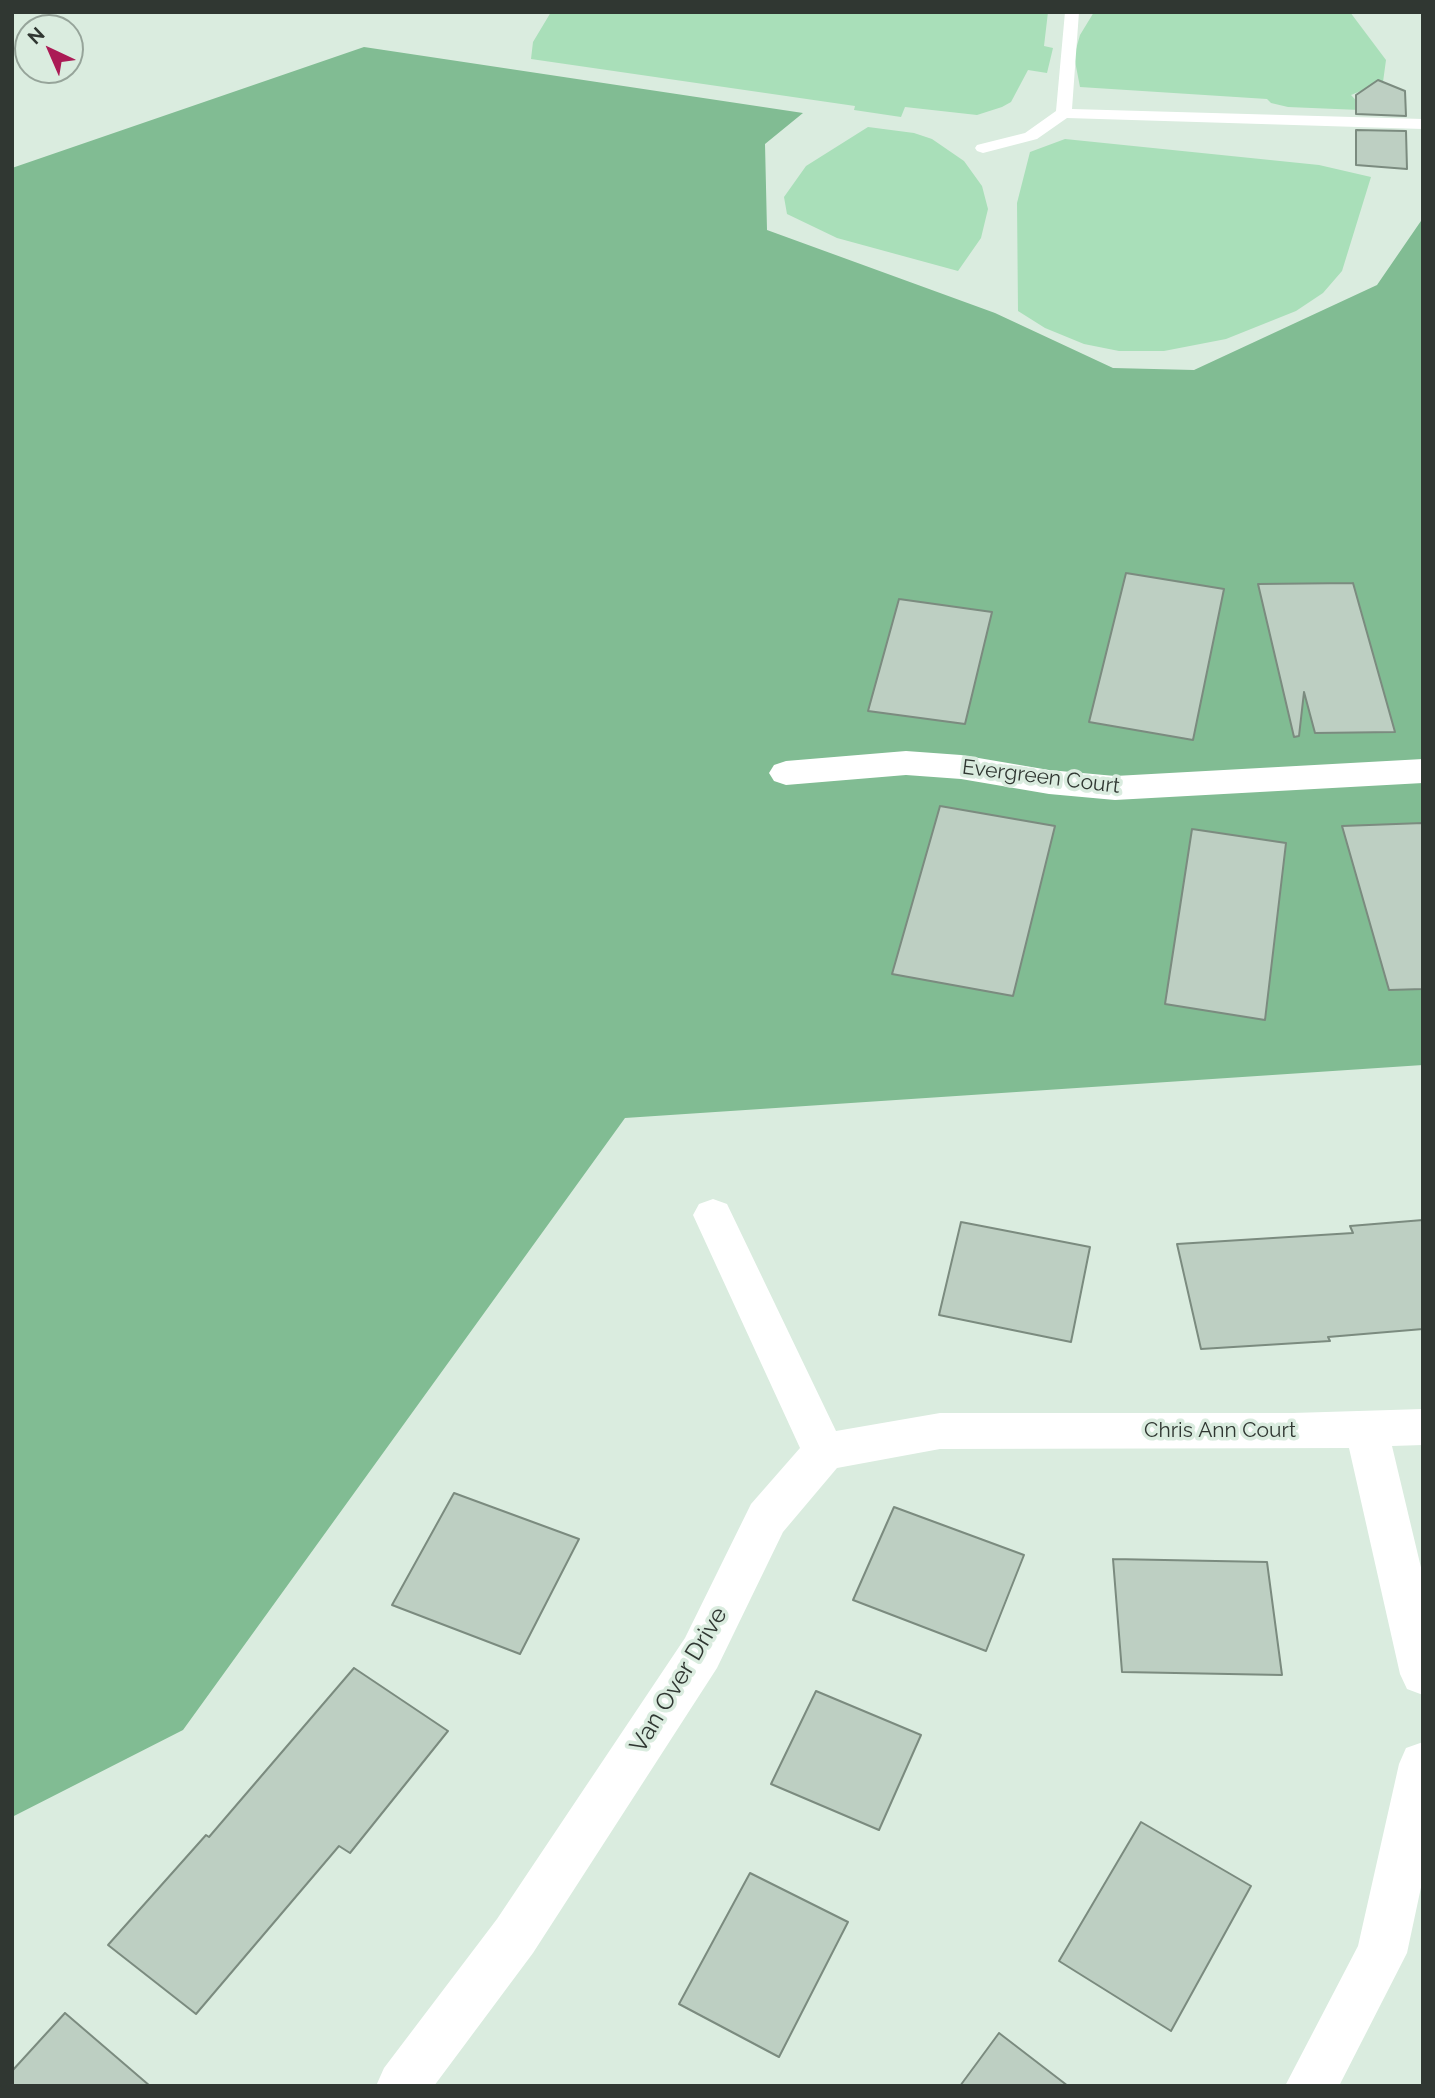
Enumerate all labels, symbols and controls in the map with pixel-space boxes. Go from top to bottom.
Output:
north arrow [14,14,84,84]
text: N [23,22,49,48]
street label: Evergreen Court [961,755,1121,799]
street label: Chris Ann Court [1144,1418,1296,1444]
street label: Van Over Drive [624,1602,734,1758]

